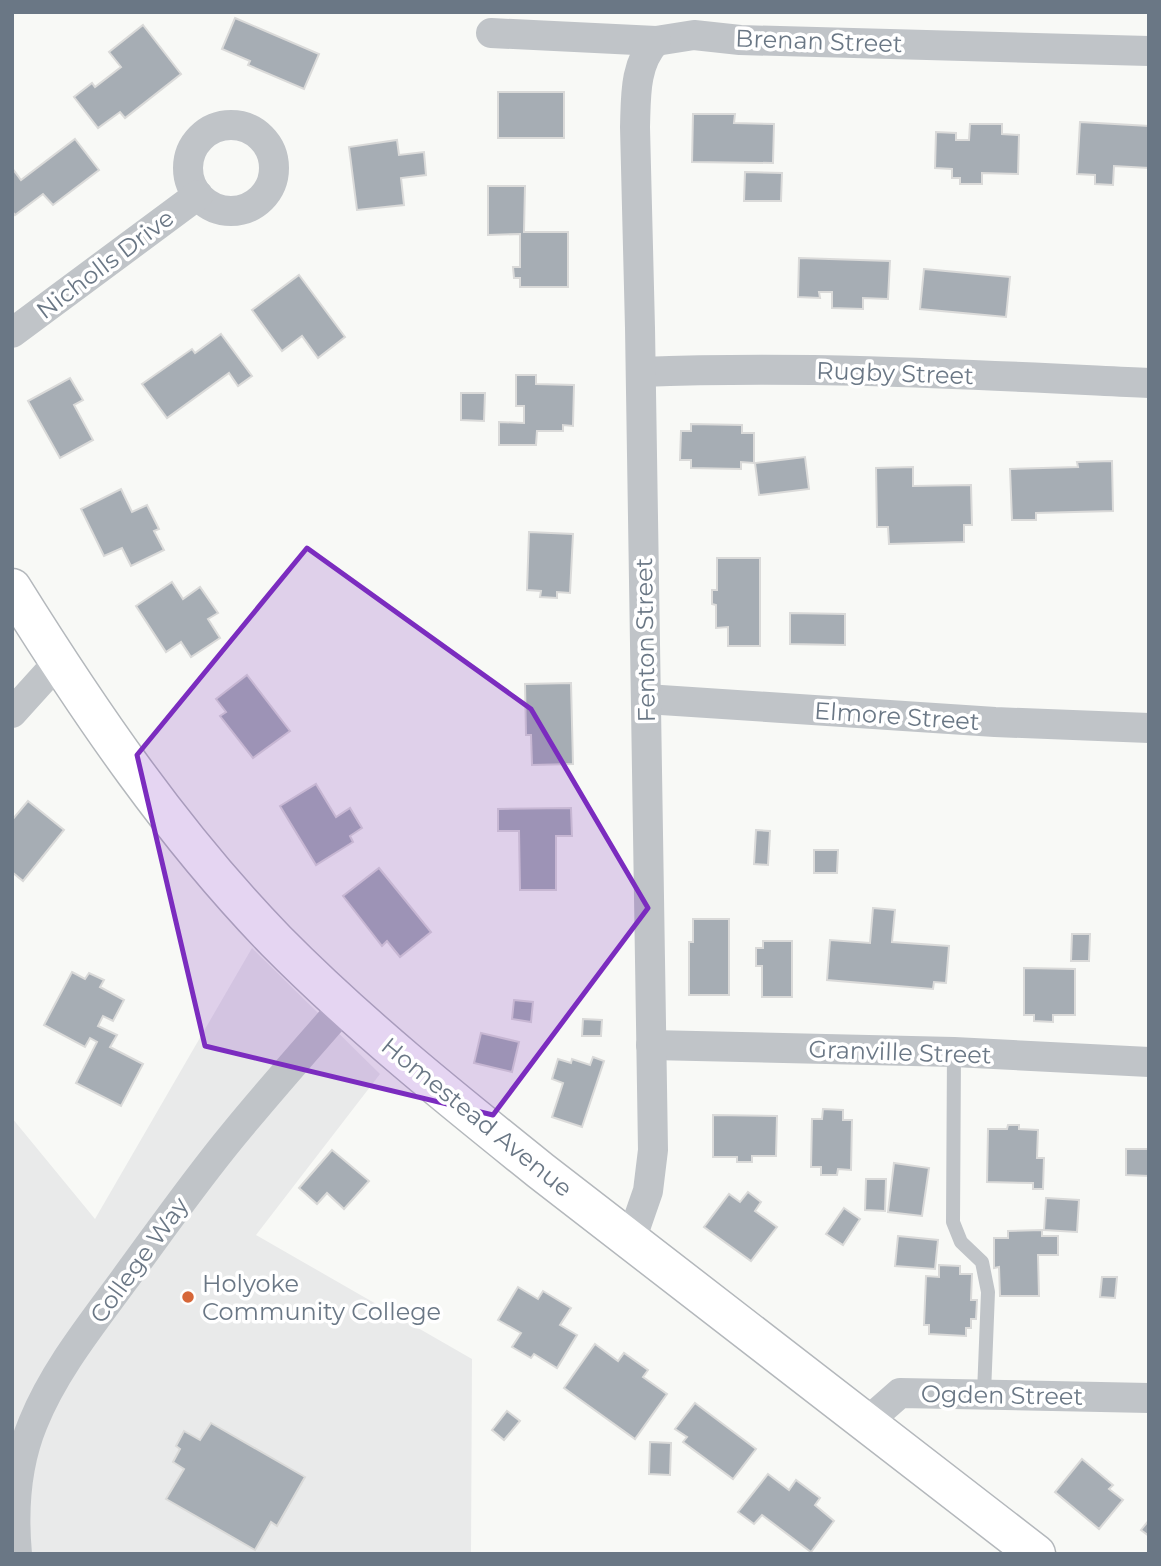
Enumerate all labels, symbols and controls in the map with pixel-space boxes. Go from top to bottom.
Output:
street label: Brenan Street [735,24,903,58]
street label: Nicholls Drive [31,203,179,325]
street label: Rugby Street [816,356,975,390]
street label: Fenton Street [629,557,661,723]
street label: Elmore Street [813,696,981,736]
street label: Homestead Avenue [376,1031,578,1203]
street label: Granville Street [808,1034,992,1070]
street label: College Way [84,1192,194,1328]
place label: Holyoke Community College [202,1269,441,1326]
marker: Holyoke Community College [180,1289,196,1305]
street label: Ogden Street [921,1379,1084,1411]

